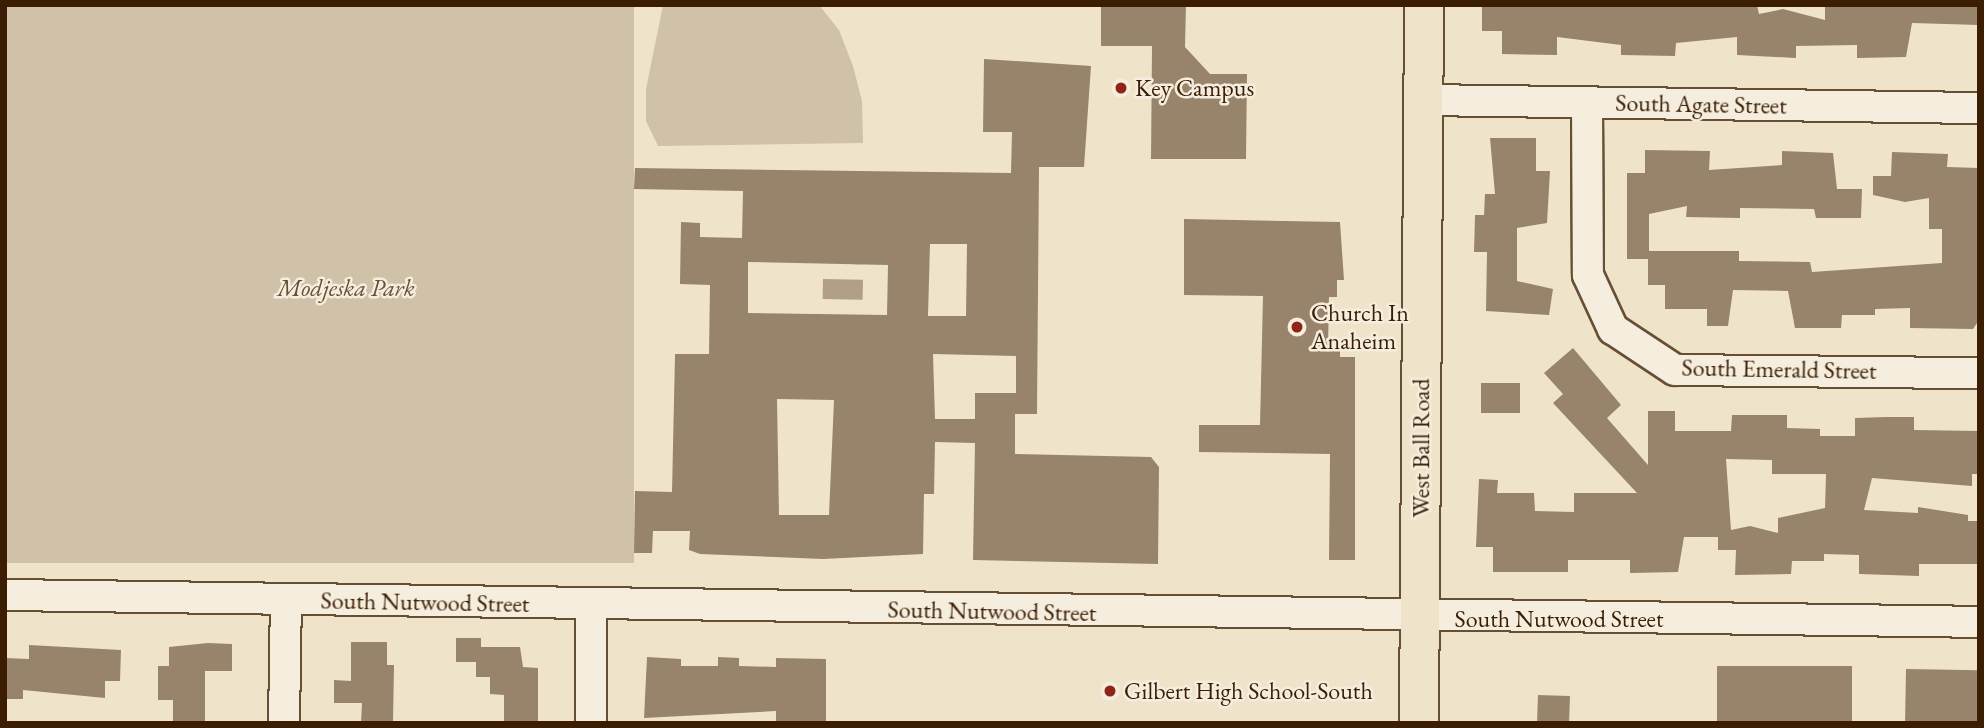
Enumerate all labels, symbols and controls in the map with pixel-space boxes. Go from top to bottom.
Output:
place label: Key Campus [1135,74,1254,102]
marker: Key Campus [1113,80,1129,96]
street label: South Agate Street [1615,88,1787,120]
park label: Modjeska Park [277,274,415,302]
place label: Church In Anaheim [1311,299,1409,355]
marker: Church In Anaheim [1289,319,1305,335]
street label: South Emerald Street [1681,353,1877,385]
street label: West Ball Road [1407,378,1435,518]
street label: South Nutwood Street [320,586,530,618]
street label: South Nutwood Street [887,595,1097,627]
street label: South Nutwood Street [1455,605,1663,633]
place label: Gilbert High School-South [1124,677,1373,705]
marker: Gilbert High School-South [1102,683,1118,699]

